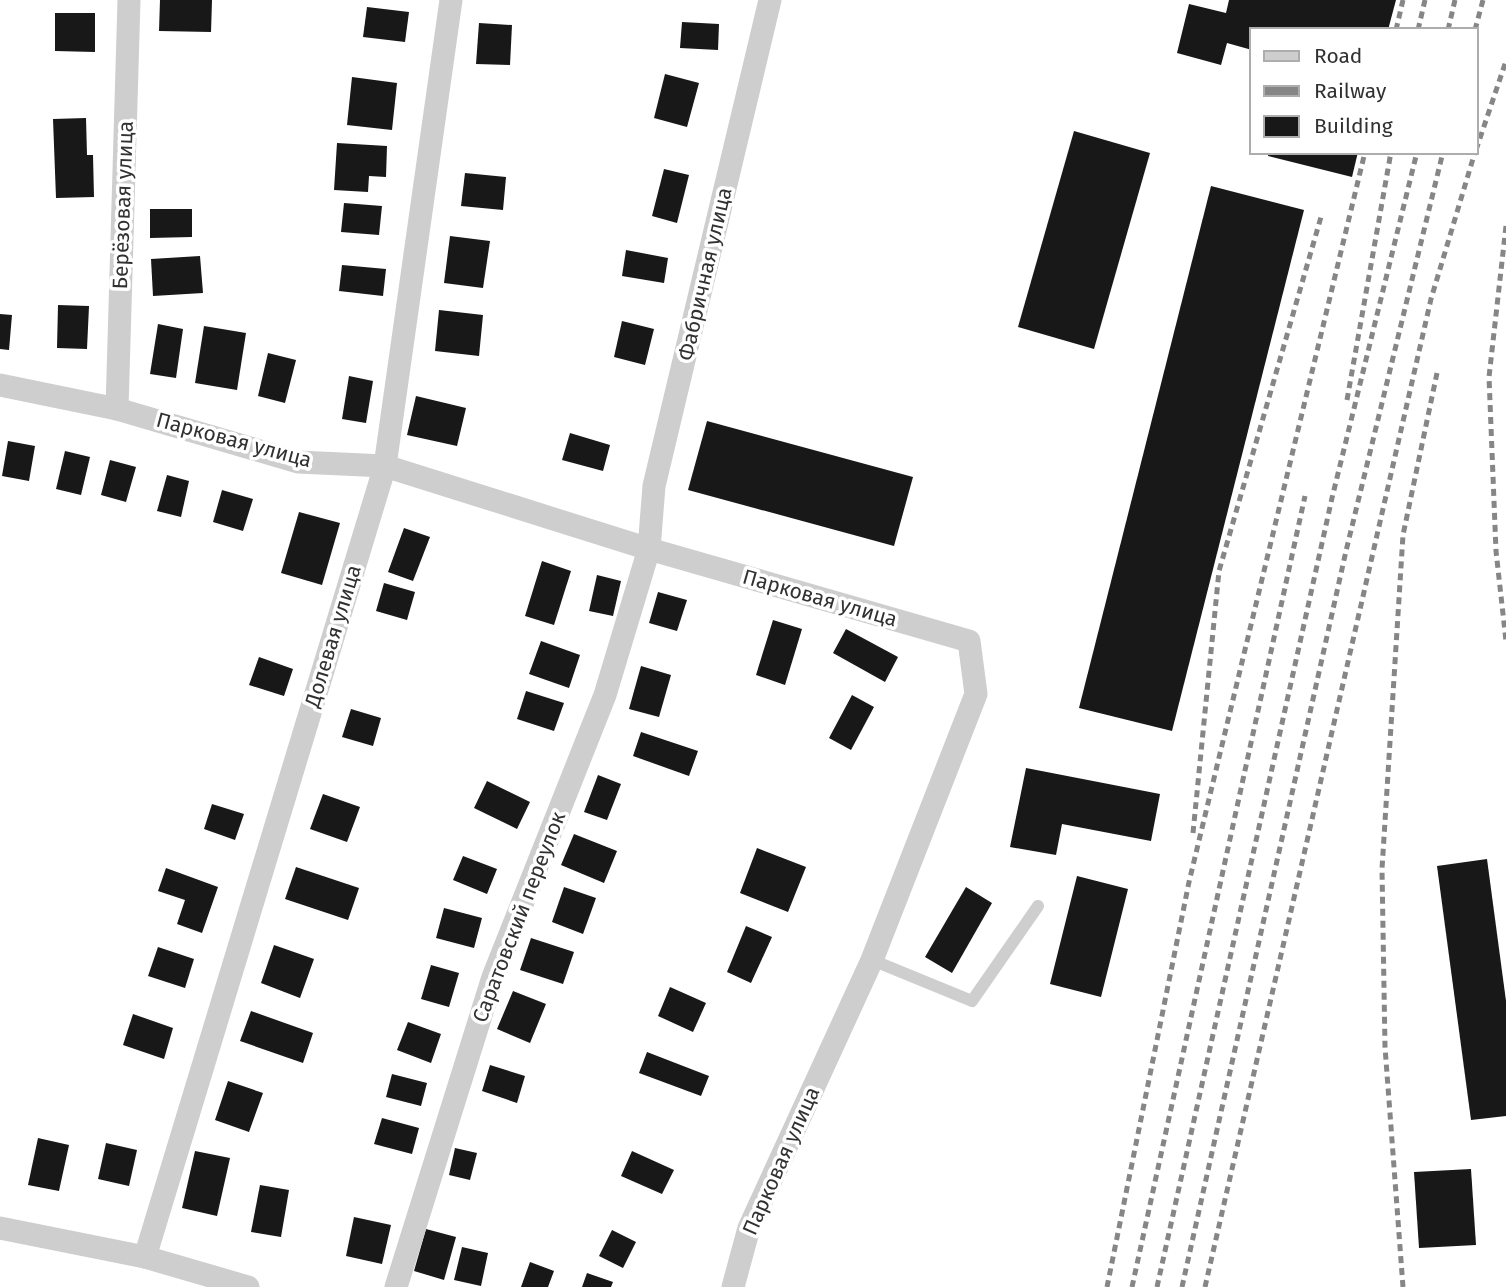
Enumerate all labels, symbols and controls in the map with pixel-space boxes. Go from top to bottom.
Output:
legend [1250,28,1478,154]
text: Road [1314,43,1362,69]
text: Railway [1314,78,1387,104]
text: Building [1314,113,1393,139]
street label: Берёзовая улица [107,120,139,290]
street label: Фабричная улица [672,185,738,363]
street label: Парковая улица [153,407,315,473]
street label: Долевая улица [299,562,367,711]
street label: Парковая улица [740,563,900,633]
street label: Саратовский переулок [467,808,571,1026]
street label: Парковая улица [737,1083,825,1239]

